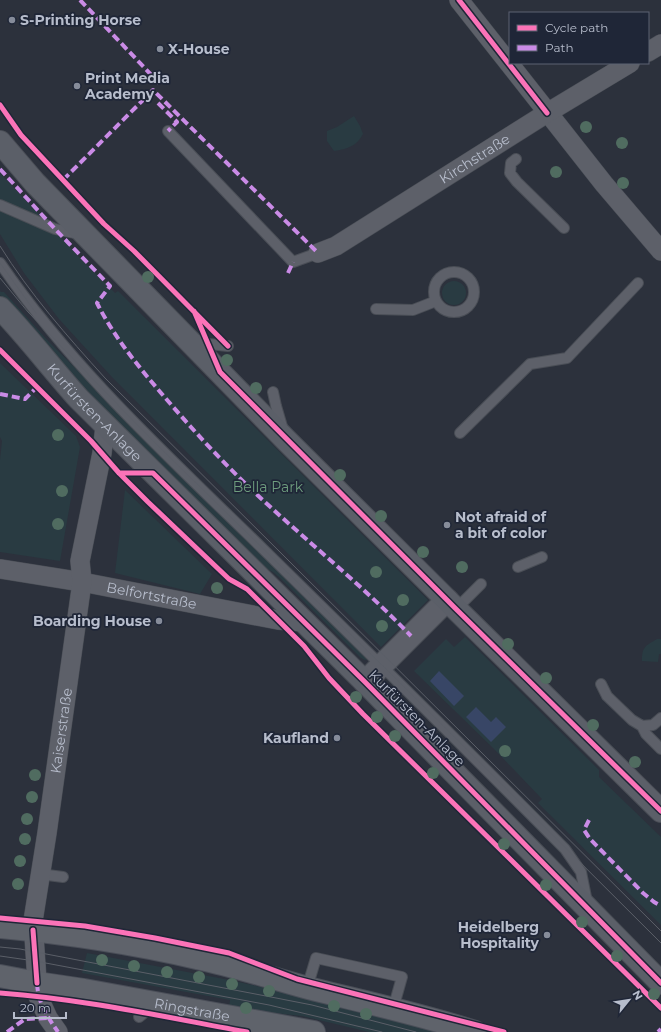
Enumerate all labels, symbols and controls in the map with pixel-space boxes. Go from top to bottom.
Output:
place label: S-Printing Horse [20,11,141,29]
legend [509,12,649,64]
marker: S-Printing Horse [7,15,17,25]
text: Cycle path [545,20,608,35]
place label: X-House [168,40,230,58]
text: Path [545,40,574,55]
marker: X-House [155,44,165,54]
place label: Print Media Academy [84,69,170,103]
marker: Print Media Academy [72,81,82,91]
street label: Kirchstraße [436,130,513,188]
street label: Kurfürsten-Anlage [43,360,146,465]
park label: Bella Park [233,478,304,496]
place label: Not afraid of a bit of color [455,508,547,542]
marker: Not afraid of a bit of color [442,520,452,530]
street label: Belfortstraße [105,578,198,613]
place label: Boarding House [33,612,151,630]
marker: Boarding House [154,616,164,626]
street label: Kurfürsten-Anlage [365,666,469,770]
street label: Kaiserstraße [46,687,76,775]
place label: Kaufland [263,729,329,747]
marker: Kaufland [332,733,342,743]
place label: Heidelberg Hospitality [458,918,540,952]
marker: Heidelberg Hospitality [542,930,552,940]
north arrow [609,980,649,1020]
text: N [629,988,646,1002]
scale bar [14,994,66,1020]
street label: Ringstraße [153,994,231,1025]
text: 20 m [20,1000,51,1015]

